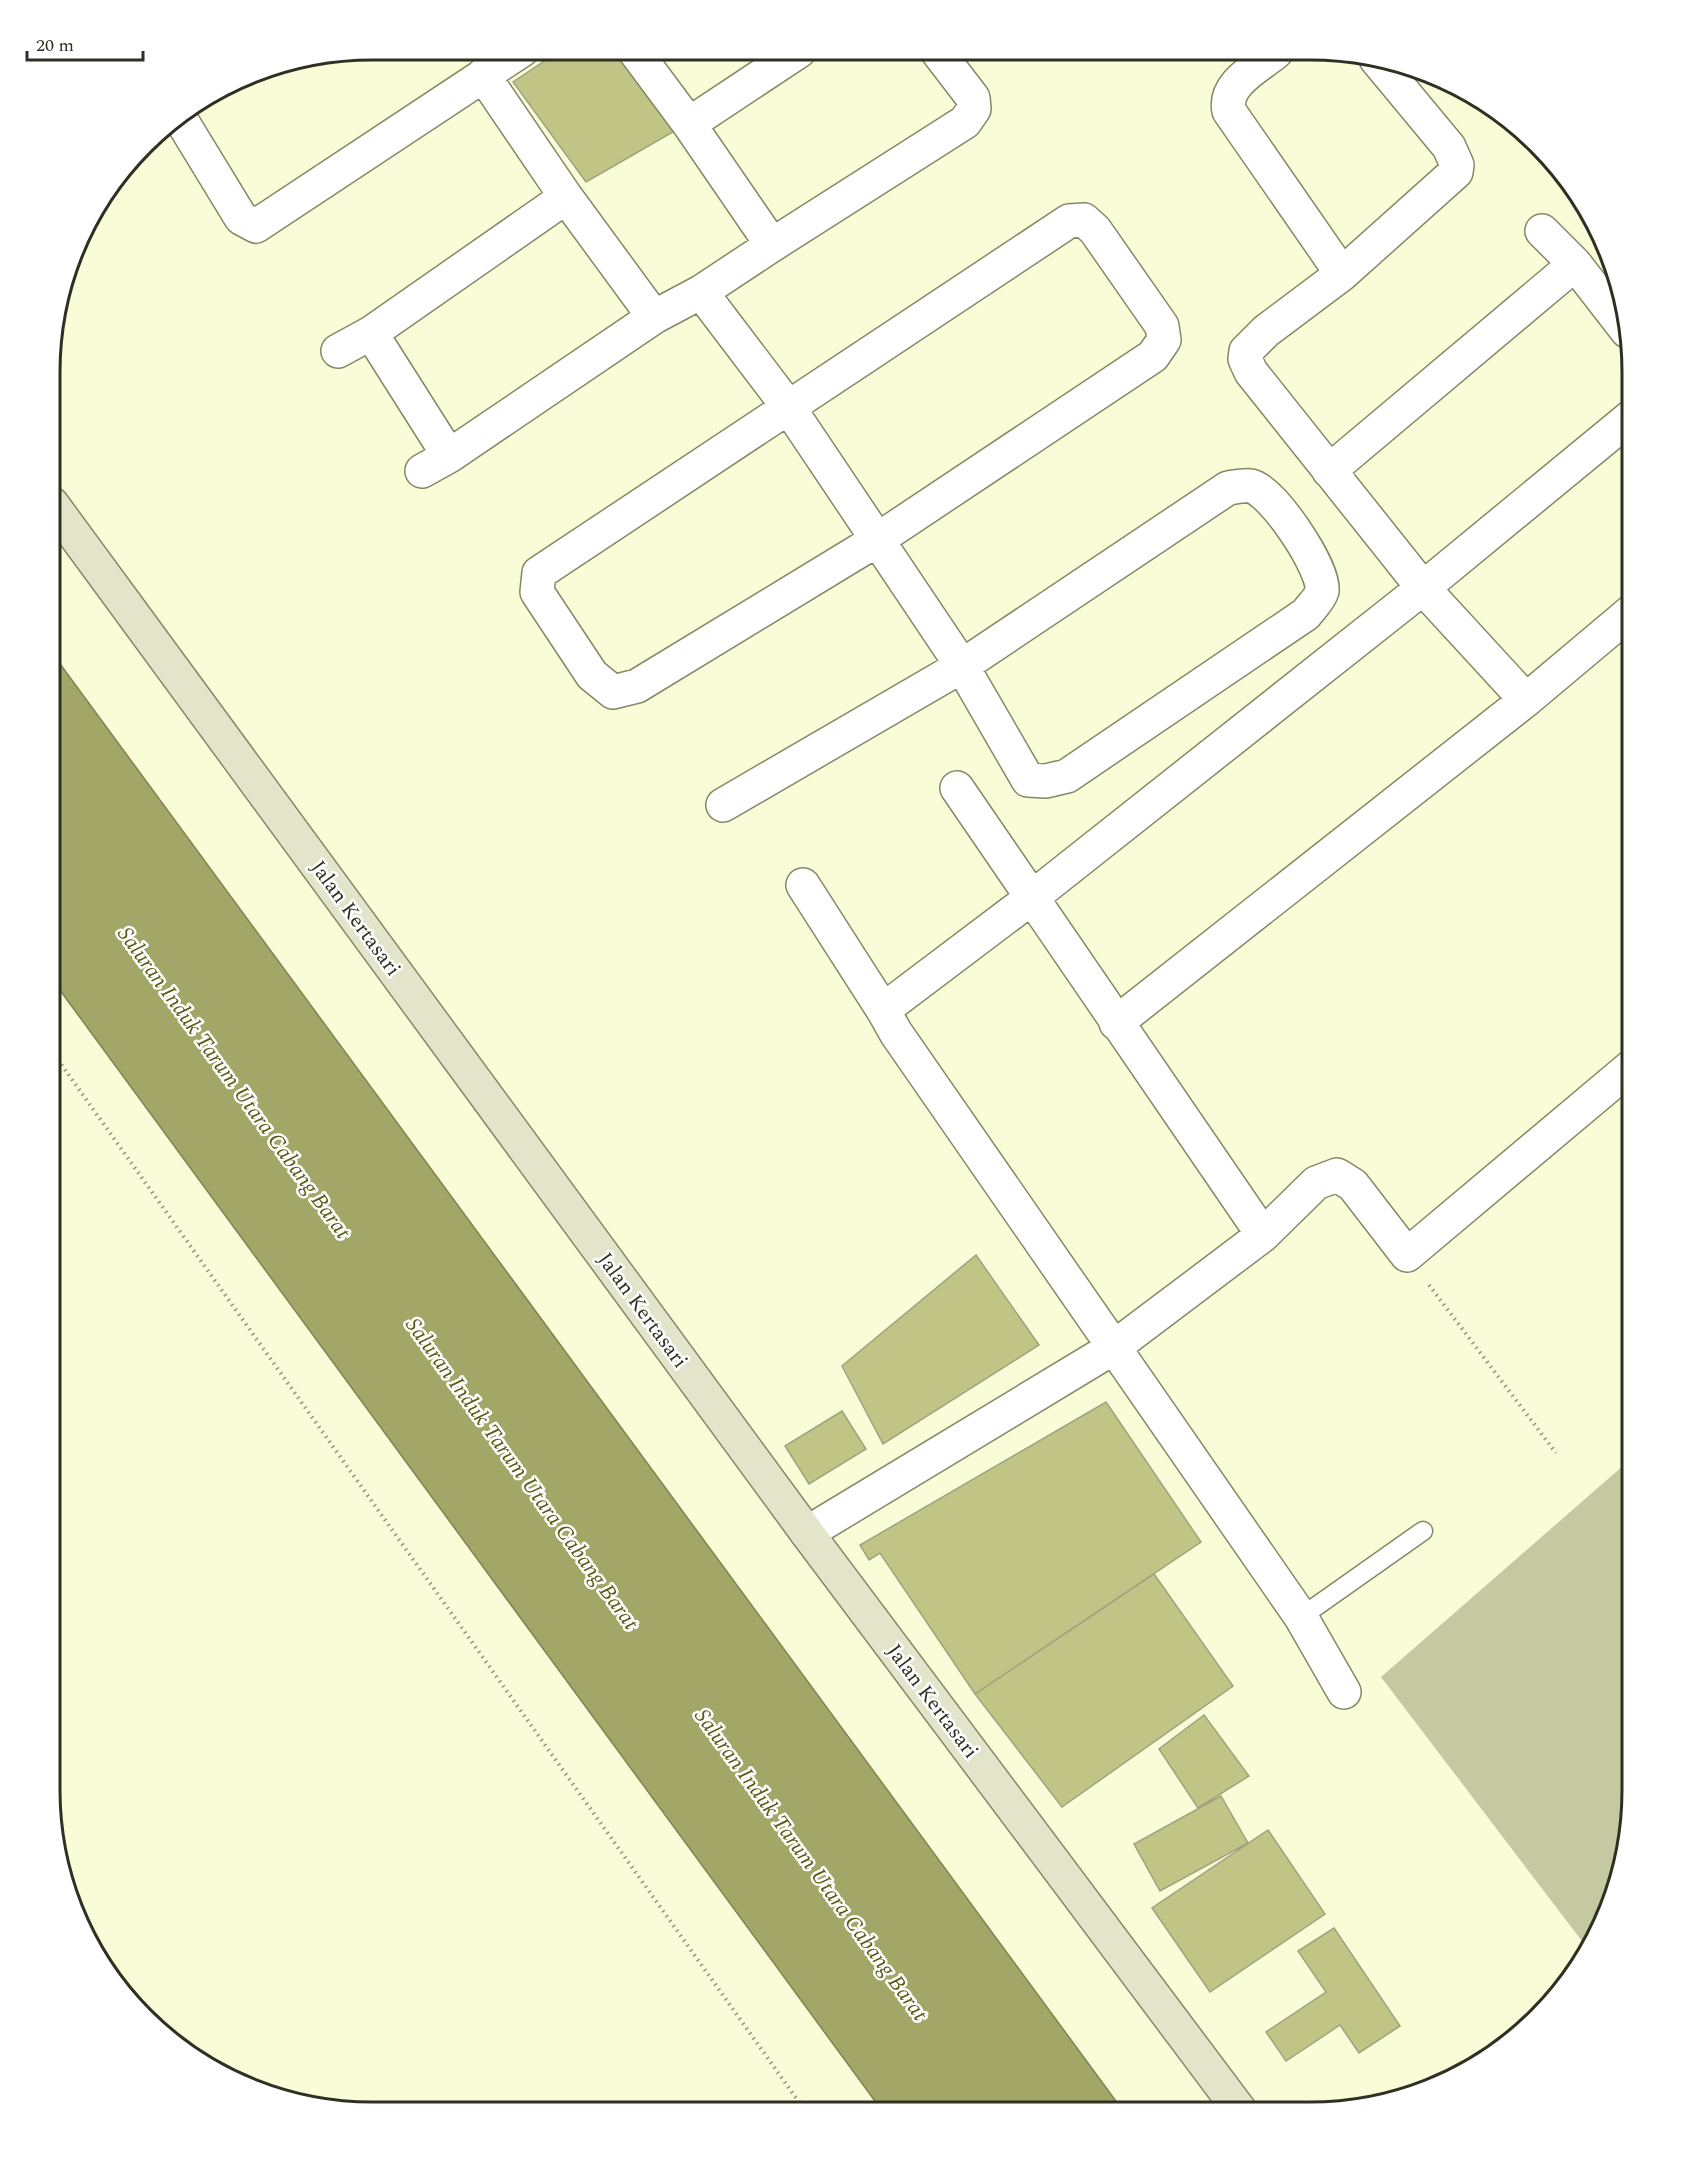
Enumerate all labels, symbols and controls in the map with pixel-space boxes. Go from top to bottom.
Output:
scale bar [27,24,142,62]
text: 20 m [36,32,74,59]
street label: Jalan Kertasari [302,854,408,983]
water label: Saluran Induk Tarum Utara Cabang Barat [109,920,359,1247]
street label: Jalan Kertasari [589,1246,695,1375]
water label: Saluran Induk Tarum Utara Cabang Barat [397,1311,647,1638]
street label: Jalan Kertasari [878,1637,986,1766]
water label: Saluran Induk Tarum Utara Cabang Barat [686,1702,936,2029]

